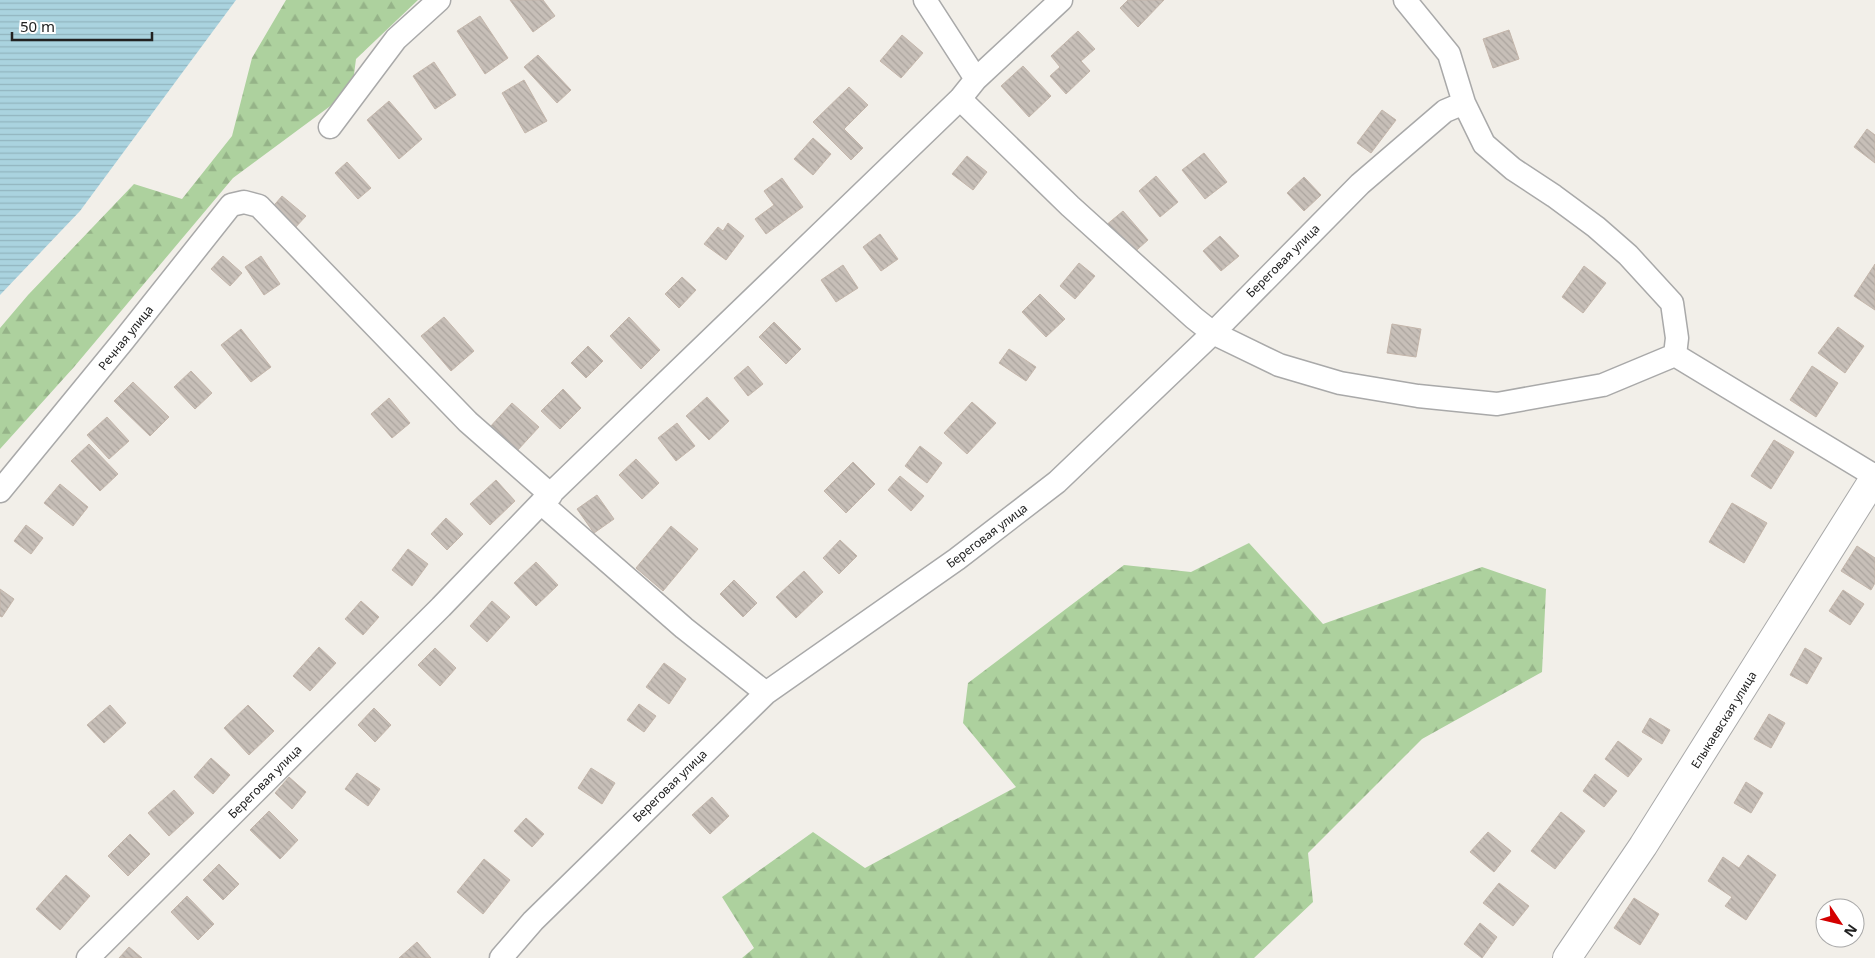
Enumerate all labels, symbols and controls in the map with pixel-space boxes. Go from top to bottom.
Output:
scale bar [12,10,152,42]
text: 50 m [20,16,55,36]
street label: Береговая улица [1242,220,1323,301]
street label: Речная улица [94,302,157,374]
street label: Береговая улица [943,499,1031,572]
street label: Елыкаевская улица [1687,668,1760,772]
street label: Береговая улица [224,741,305,822]
street label: Береговая улица [629,746,711,826]
north arrow [1815,898,1865,948]
text: N [1840,921,1862,941]

